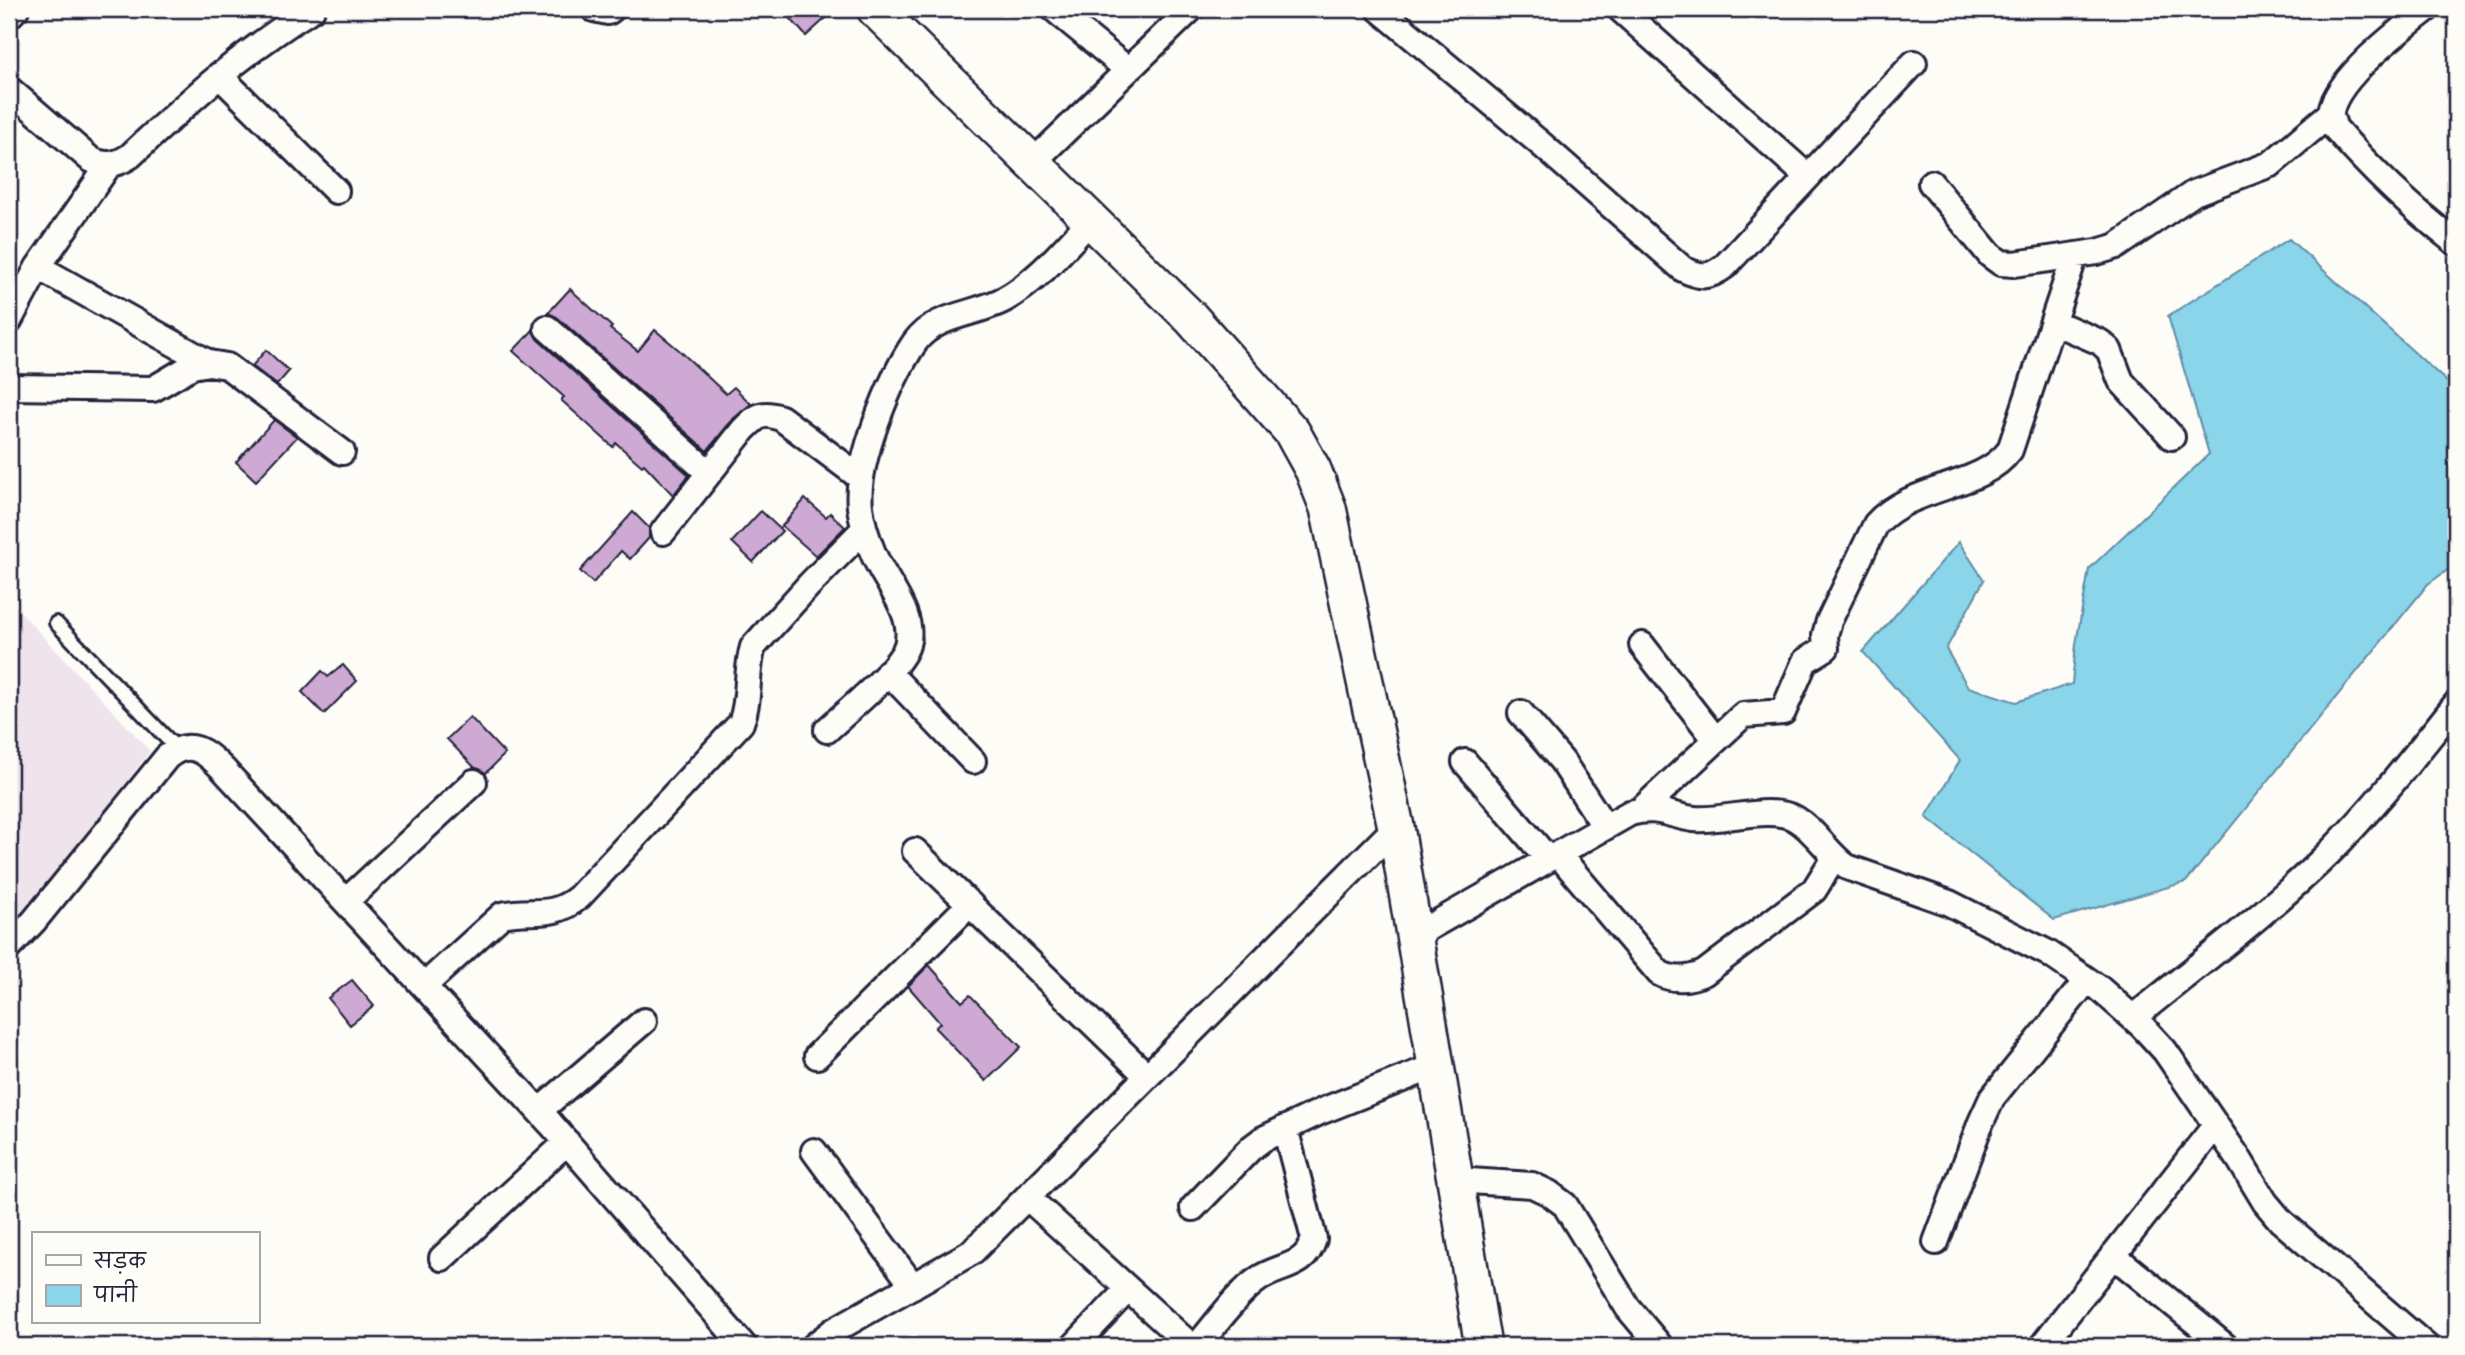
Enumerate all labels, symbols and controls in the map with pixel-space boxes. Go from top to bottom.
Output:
legend [32,1232,259,1324]
text: सड़क [93,1252,147,1277]
text: पानी [93,1279,139,1311]

